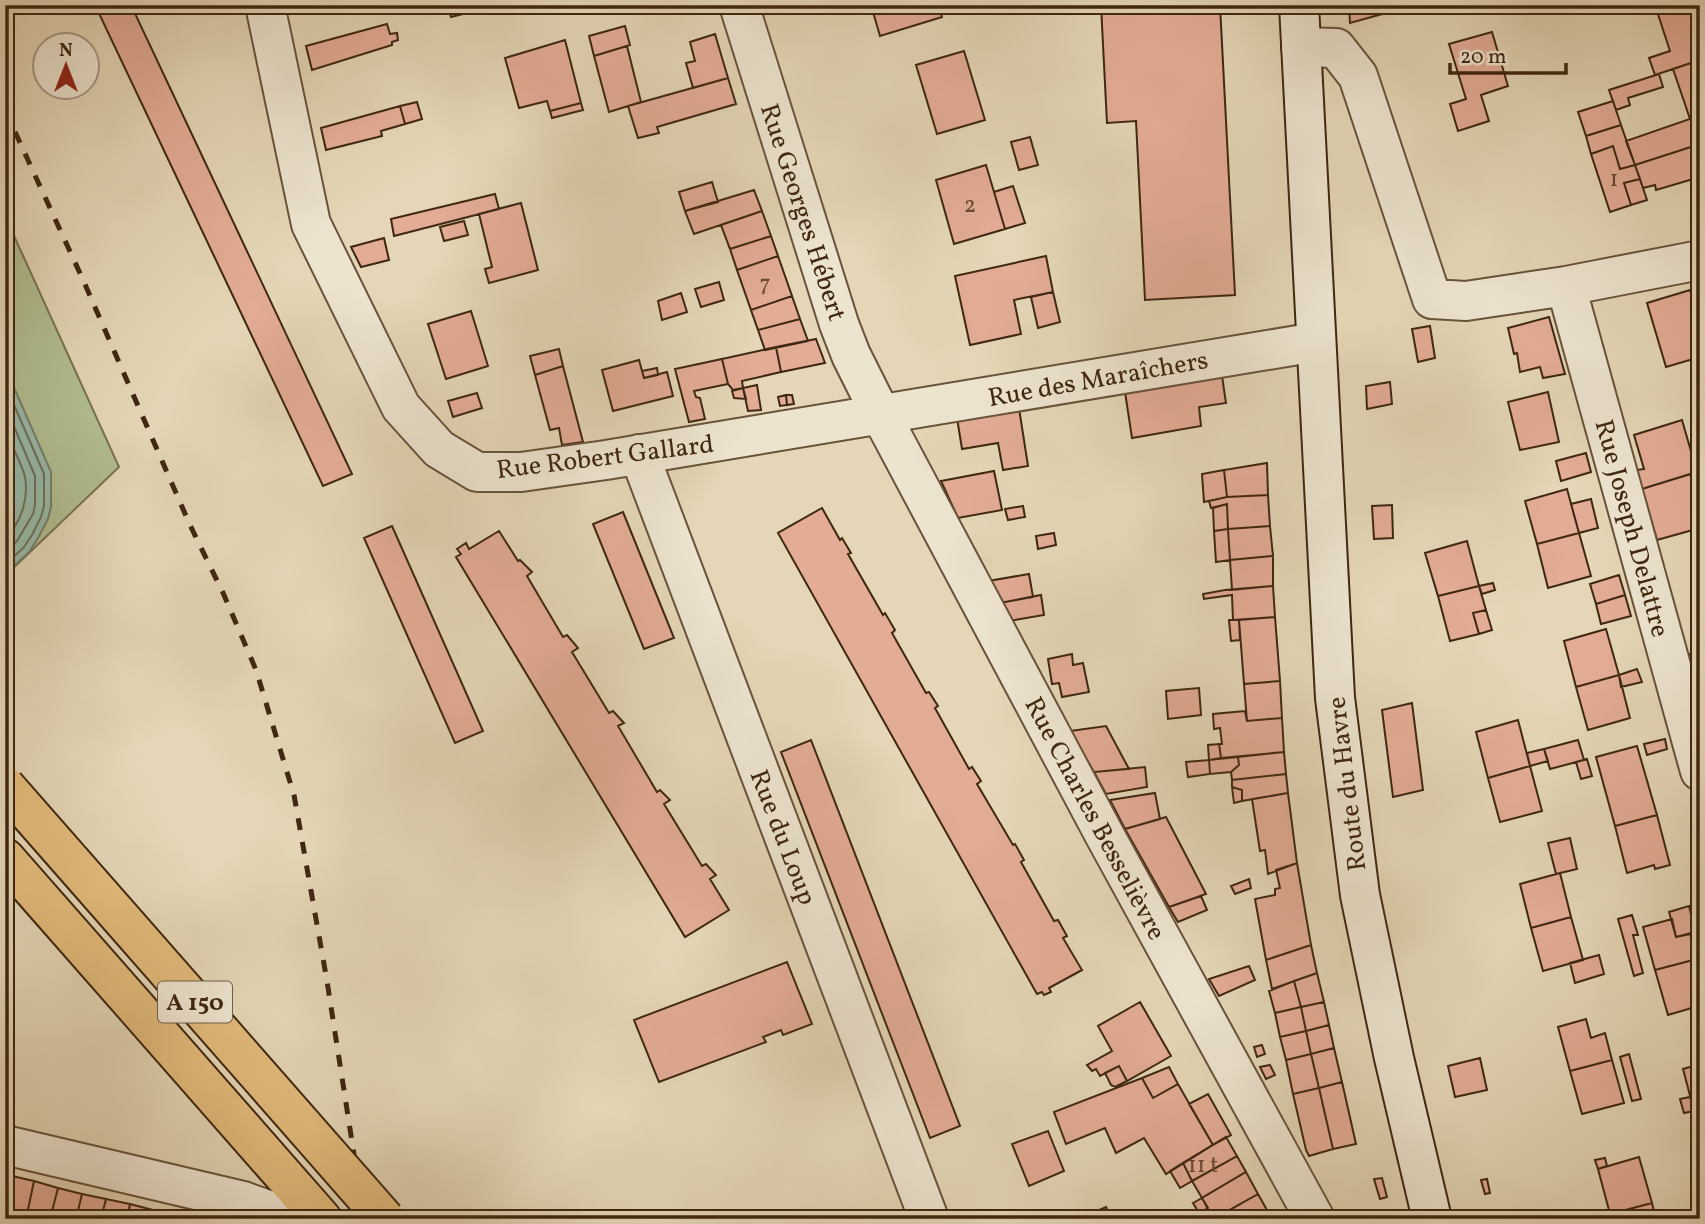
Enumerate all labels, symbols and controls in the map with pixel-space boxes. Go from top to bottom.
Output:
north arrow [32,32,102,102]
scale bar [1450,32,1565,76]
text: N [59,38,73,64]
text: 20 m [1460,43,1506,72]
street label: Rue Georges Hébert [750,99,854,326]
house number: 1 [1610,164,1618,196]
house number: 2 [964,190,976,222]
house number: 7 [759,269,771,301]
street label: Rue des Maraîchers [985,343,1211,417]
street label: Rue Joseph Delattre [1585,416,1677,641]
street label: Rue Robert Gallard [495,427,716,489]
street label: Rue Charles Besselièvre [1015,691,1174,947]
street label: Route du Havre [1319,695,1377,873]
street label: Rue du Loup [740,765,824,911]
road number: A 150 [158,982,232,1022]
house number: 11 t [1188,1150,1218,1182]

